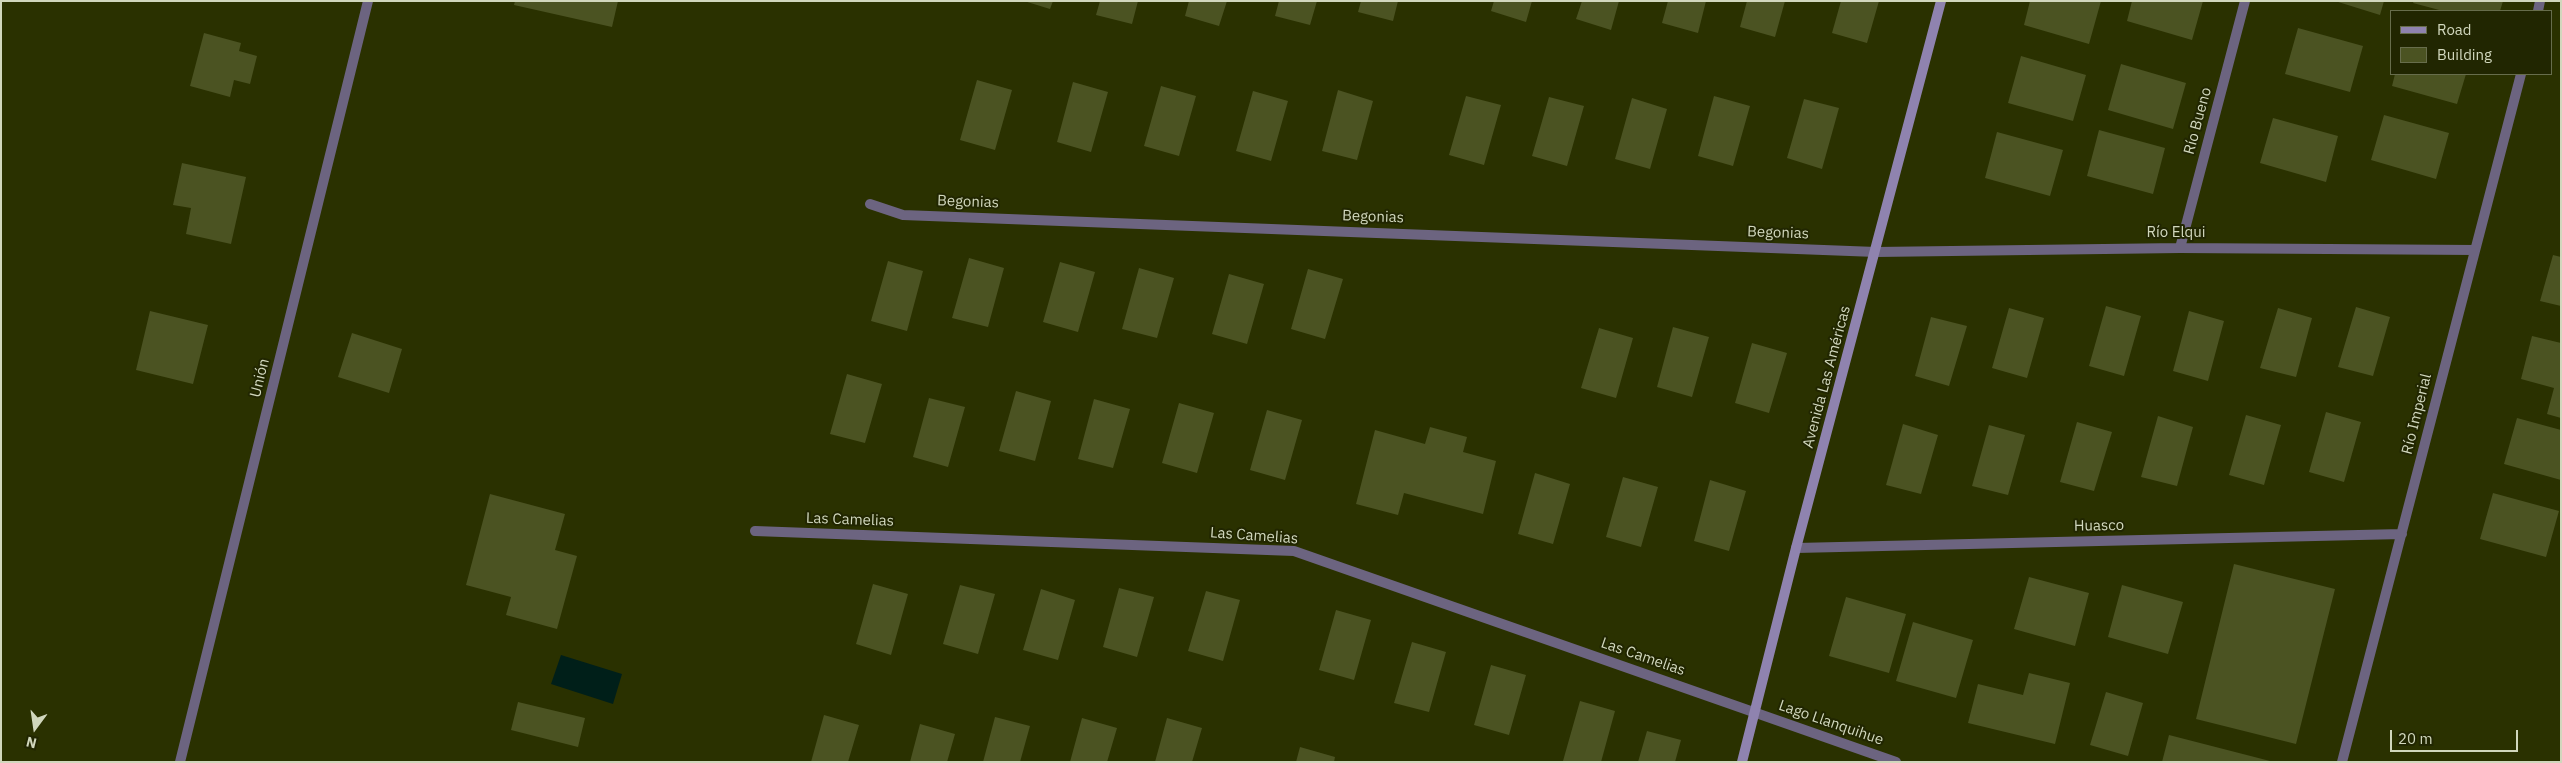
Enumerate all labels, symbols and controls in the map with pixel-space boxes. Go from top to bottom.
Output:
legend [2390,10,2552,75]
text: Road [2437,20,2472,39]
text: Building [2437,45,2492,64]
street label: Río Bueno [2180,85,2216,157]
street label: Begonias [937,192,999,212]
street label: Begonias [1342,207,1404,227]
street label: Begonias [1747,223,1809,243]
street label: Río Elqui [2146,224,2206,242]
street label: Avenida Las Américas [1799,304,1855,450]
street label: Unión [247,357,273,399]
street label: Río Imperial [2398,372,2436,456]
street label: Las Camelias [806,509,894,531]
street label: Huasco [2074,517,2124,535]
street label: Las Camelias [1209,524,1299,548]
street label: Las Camelias [1598,634,1688,680]
street label: Lago Llanquihue [1776,697,1886,749]
north arrow [10,703,60,753]
scale bar [2392,720,2520,752]
text: 20 m [2398,729,2433,748]
text: N [24,733,38,753]

